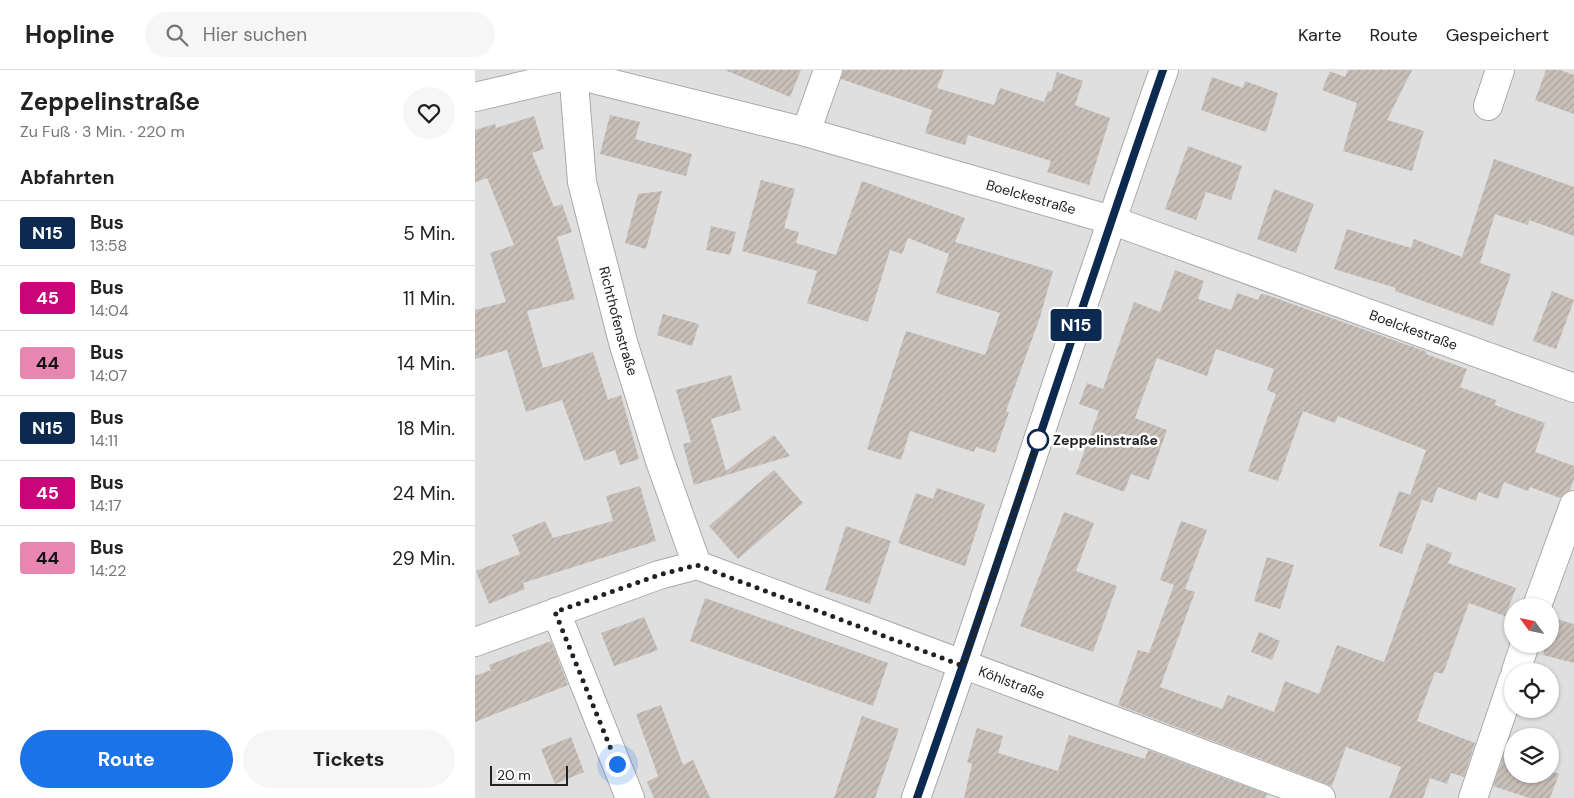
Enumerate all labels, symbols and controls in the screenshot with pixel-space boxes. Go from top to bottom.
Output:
search box [145,12,495,57]
text: Hopline [25,19,115,50]
icon: search [163,21,191,49]
text: Hier suchen [203,22,307,47]
text: Karte [1298,23,1342,47]
text: Route [1370,23,1418,47]
text: Gespeichert [1446,23,1549,47]
text: Zeppelinstraße [20,86,200,117]
button: heart [403,87,455,139]
text: Zu Fuß · 3 Min. · 220 m [20,121,185,142]
text: Abfahrten [20,165,114,190]
street label: Boelckestraße [984,175,1078,218]
text: Bus [90,210,124,235]
text: N15 [32,221,63,245]
text: 5 Min. [403,221,455,246]
text: 13:58 [90,235,127,256]
street label: Richthofenstraße [595,265,642,378]
text: Bus [90,275,124,300]
text: 45 [36,286,59,310]
text: 11 Min. [403,286,455,311]
text: 14:04 [90,300,129,321]
street label: Boelckestraße [1367,306,1460,354]
line badge: N15 [1047,309,1105,341]
text: N15 [1061,313,1091,337]
text: Bus [90,340,124,365]
text: 44 [36,351,59,375]
text: 14 Min. [397,351,455,376]
text: 14:07 [90,365,127,386]
text: Bus [90,405,124,430]
text: N15 [32,416,63,440]
text: 18 Min. [397,416,455,441]
marker: Zeppelinstraße [1027,429,1049,451]
text: 14:11 [90,430,118,451]
place label: Zeppelinstraße [1053,431,1158,449]
text: Bus [90,470,124,495]
text: 45 [36,481,59,505]
text: 24 Min. [393,481,455,506]
text: 14:17 [90,495,121,516]
text: Bus [90,535,124,560]
text: 44 [36,546,59,570]
text: 29 Min. [392,546,455,571]
text: 14:22 [90,560,126,581]
north arrow [1504,598,1559,652]
map controls [1504,598,1559,783]
street label: Köhlstraße [976,662,1047,703]
button: locate [1504,663,1559,718]
button: layers [1504,728,1559,783]
button: Route [20,730,233,788]
button: Tickets [243,730,455,788]
your location [605,752,630,777]
scale bar [490,763,567,786]
text: 20 m [497,766,531,784]

